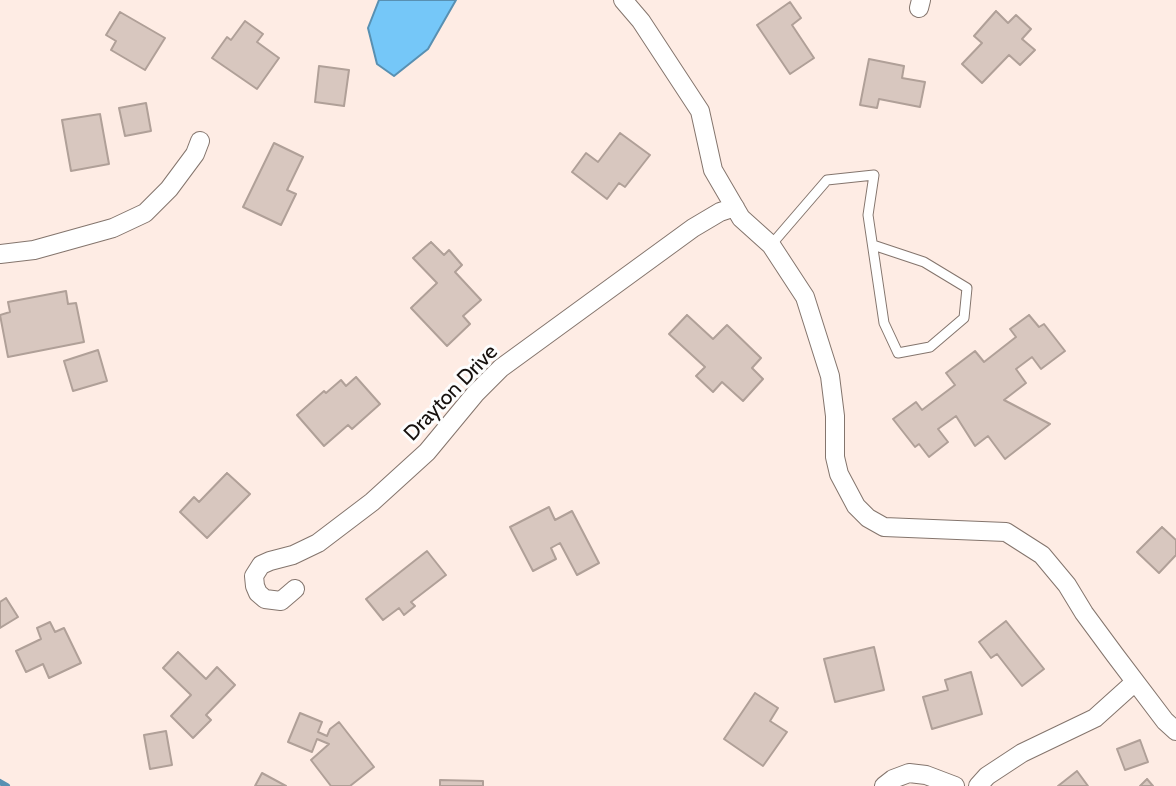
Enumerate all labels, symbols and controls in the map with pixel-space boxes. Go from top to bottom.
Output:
street label: Drayton Drive [399,340,503,446]

